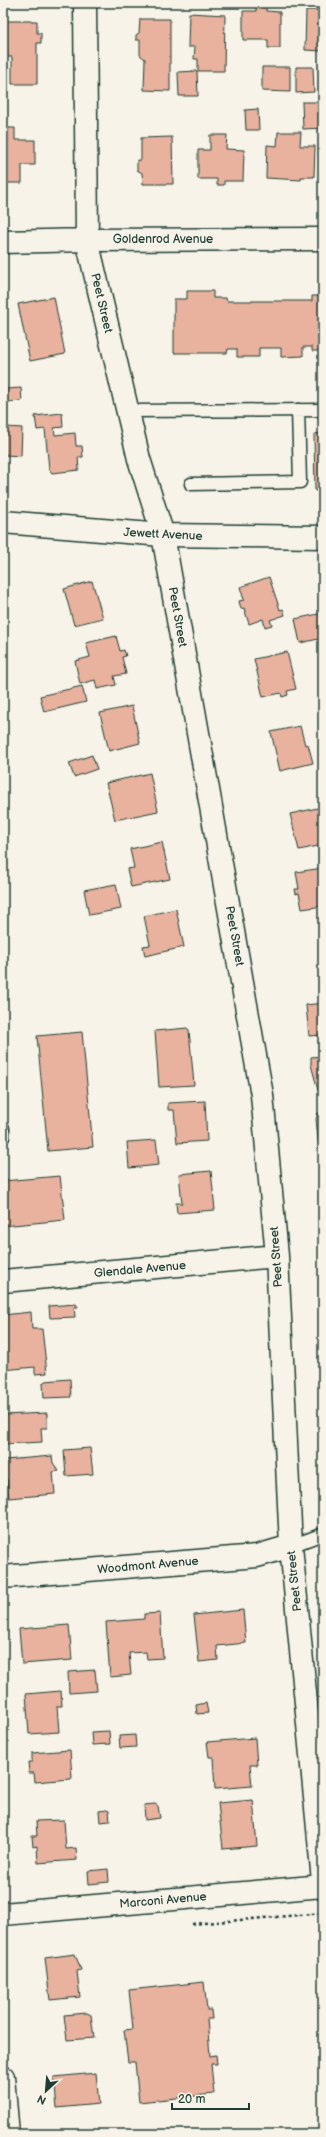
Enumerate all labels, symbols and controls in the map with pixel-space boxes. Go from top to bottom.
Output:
street label: Goldenrod Avenue [113,232,213,247]
street label: Peet Street [87,272,116,335]
street label: Jewett Avenue [123,525,203,544]
street label: Peet Street [165,586,190,649]
street label: Peet Street [222,905,247,968]
street label: Peet Street [267,1226,286,1288]
street label: Glendale Avenue [93,1258,187,1281]
street label: Peet Street [284,1550,305,1612]
street label: Woodmont Avenue [97,1554,199,1577]
street label: Marconi Avenue [119,1889,207,1912]
north arrow [26,2071,66,2111]
scale bar [172,2085,249,2111]
text: N [35,2092,48,2107]
text: 20 m [178,2092,205,2107]

